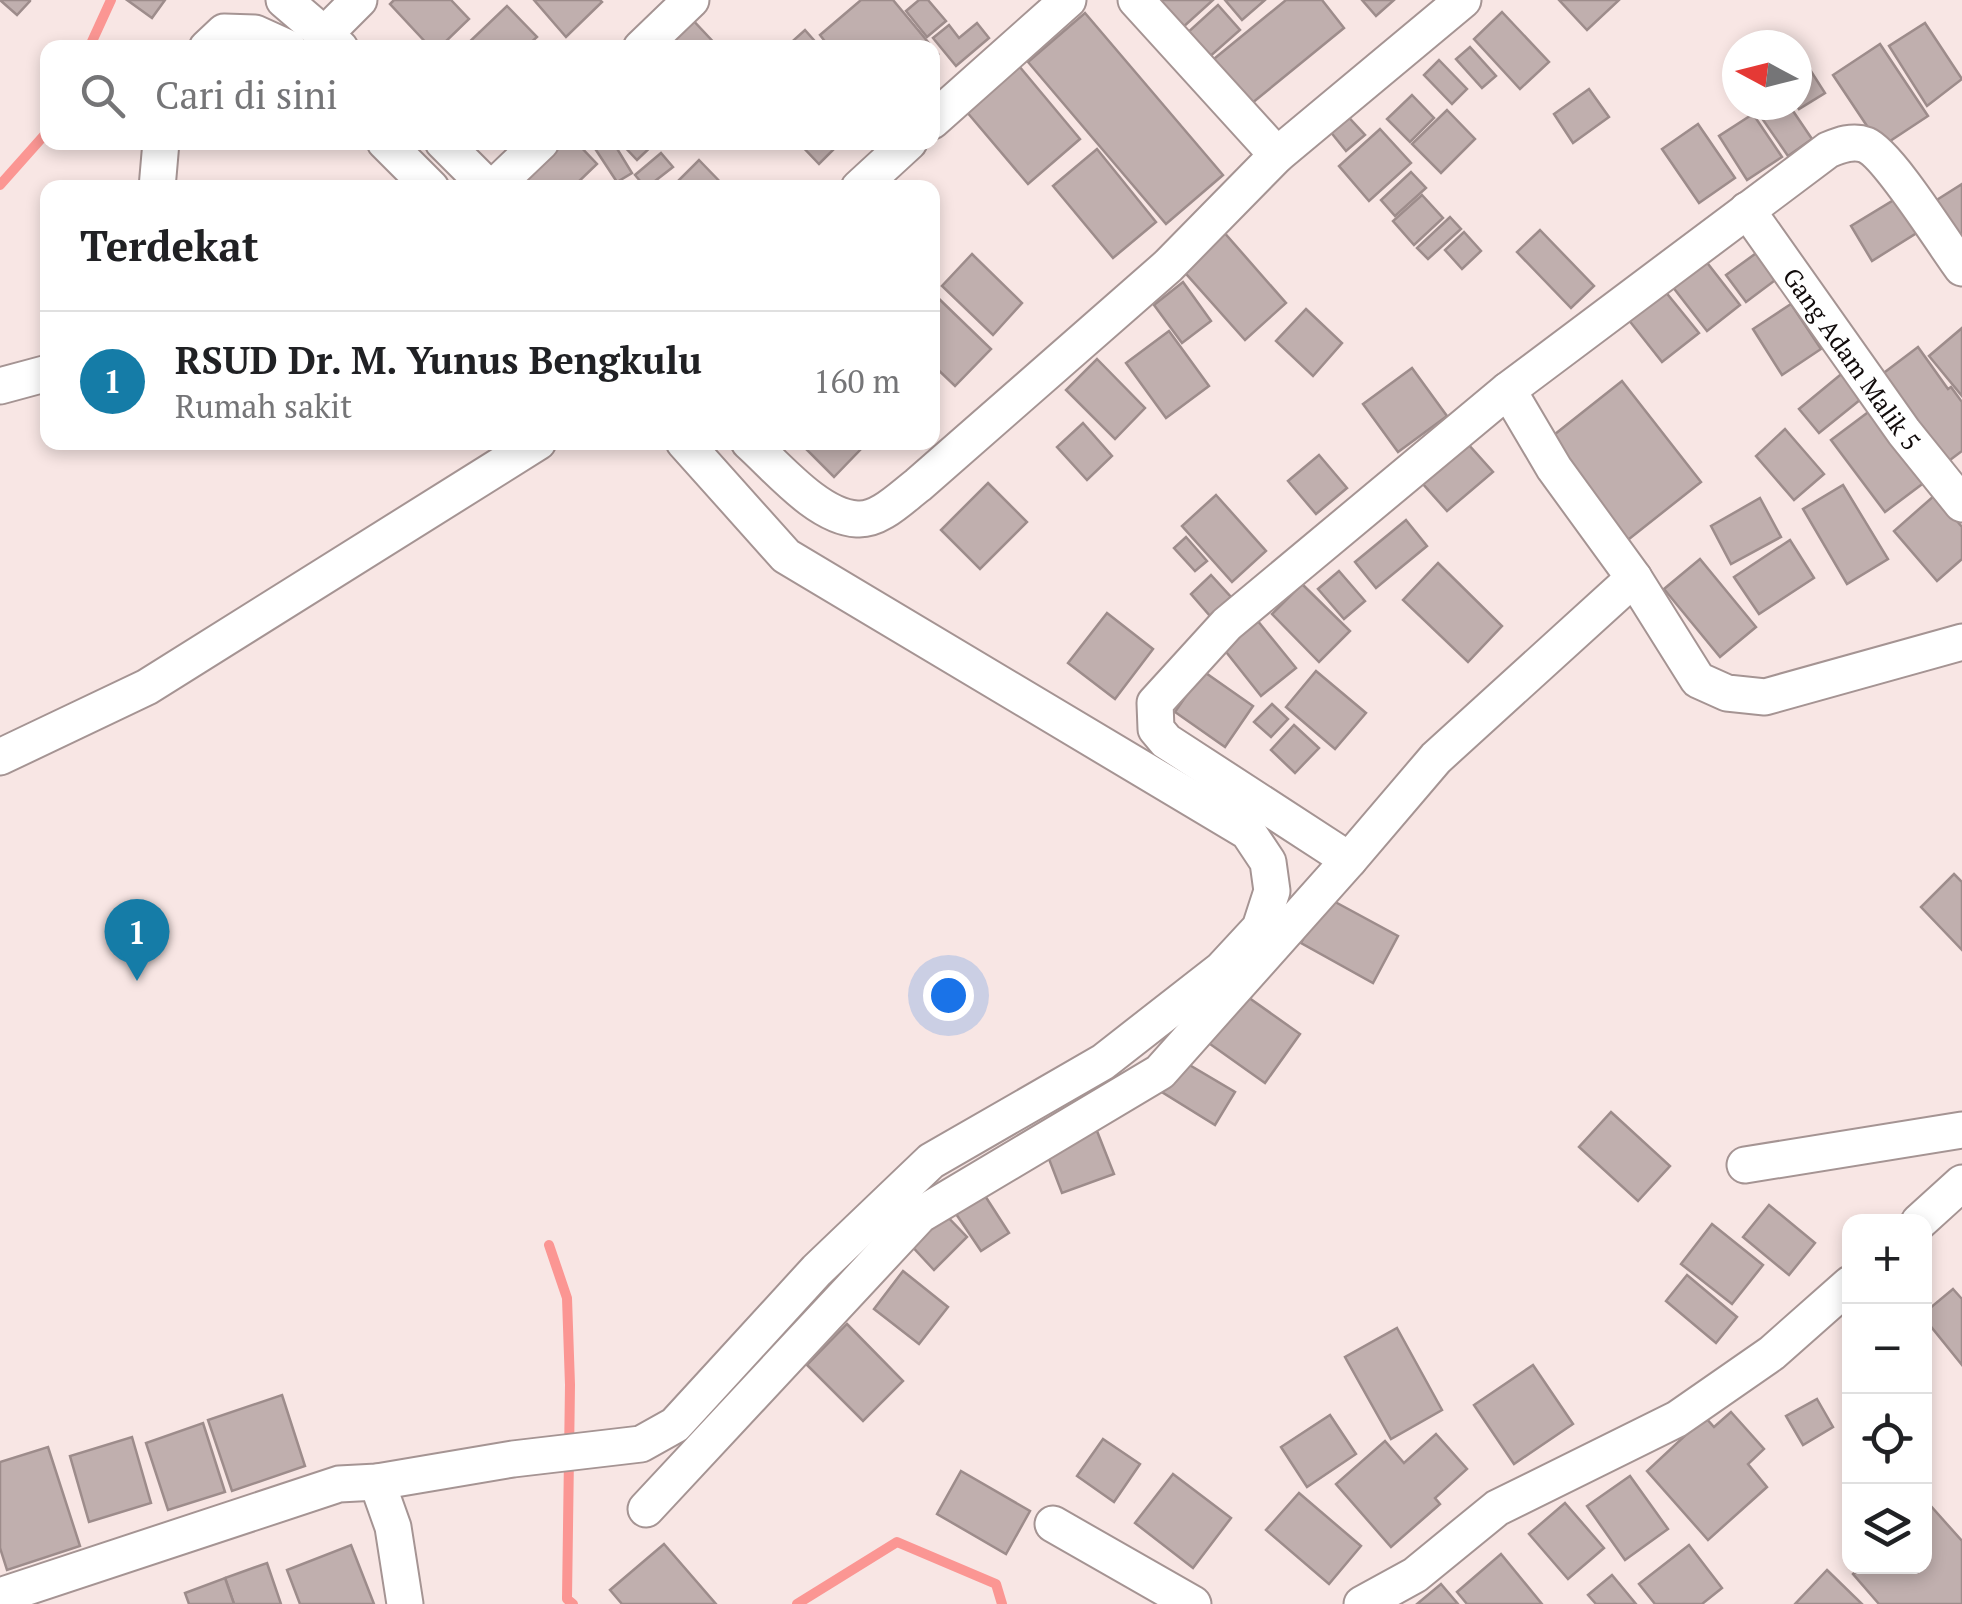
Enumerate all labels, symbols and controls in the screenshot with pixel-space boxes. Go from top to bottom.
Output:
north arrow [1722,30,1812,120]
search box [40,40,940,150]
icon: search [75,68,130,123]
text: Cari di sini [155,70,338,120]
text: Terdekat [80,217,259,273]
street label: Gang Adam Malik 5 [1776,261,1928,457]
text: RSUD Dr. M. Yunus Bengkulu [175,335,702,385]
text: 1 [103,360,122,402]
text: 160 m [813,360,900,402]
text: Rumah sakit [175,385,352,427]
pin: 1 [104,898,170,981]
your location [923,970,974,1021]
map controls [1842,1214,1932,1574]
button: + [1842,1214,1932,1304]
button: − [1842,1304,1932,1394]
button: locate [1842,1394,1932,1484]
button: layers [1842,1484,1932,1574]

